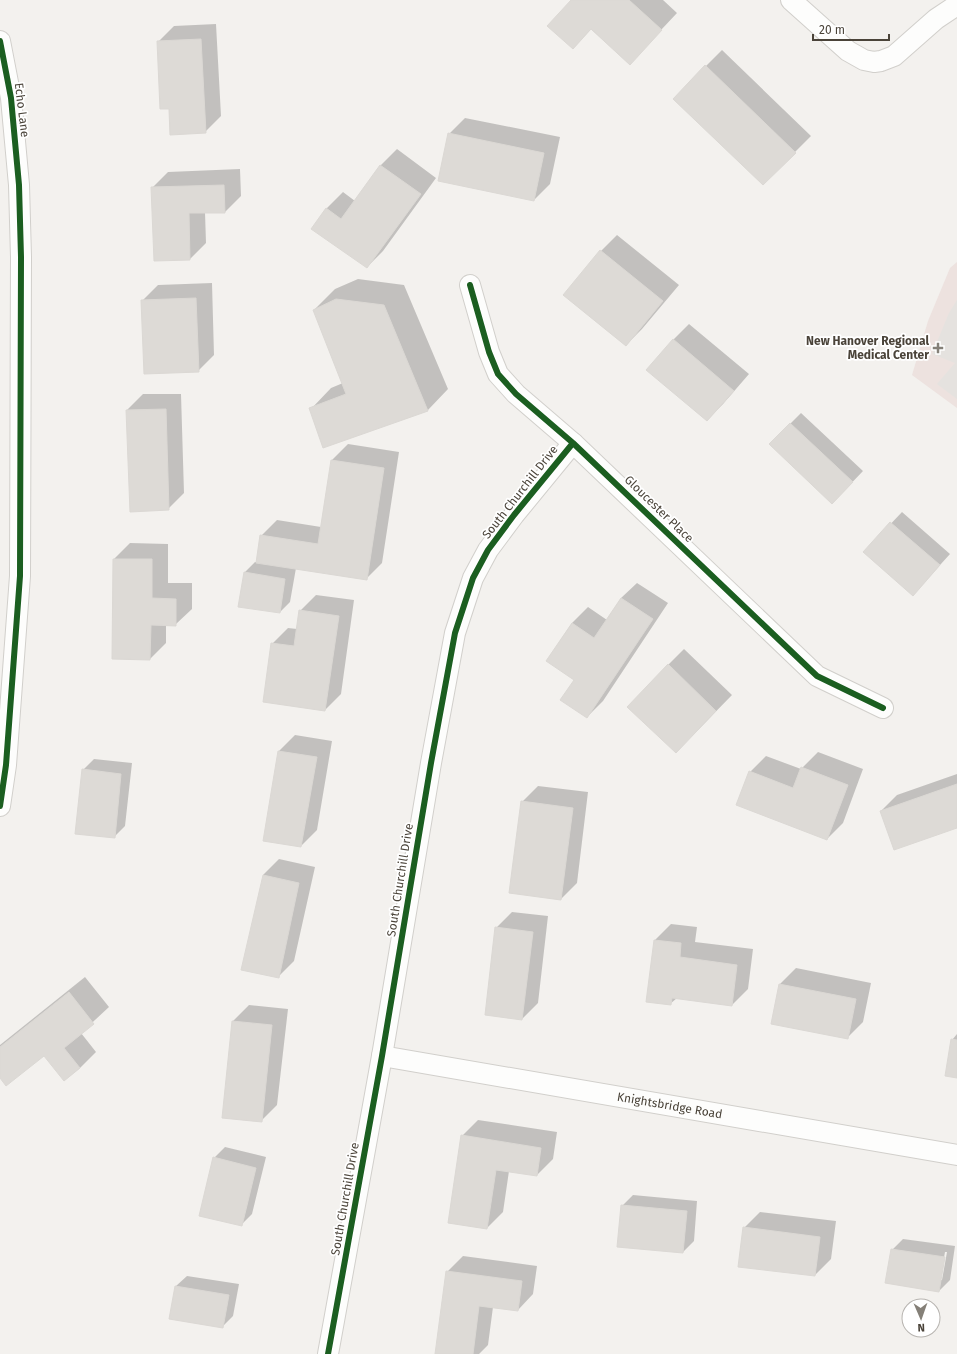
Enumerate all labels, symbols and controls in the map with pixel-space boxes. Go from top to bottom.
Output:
scale bar [813,16,889,42]
text: 20 m [819,23,845,37]
street label: Echo Lane [12,82,32,138]
place label: New Hanover Regional Medical Center [806,334,929,362]
marker: New Hanover Regional Medical Center [932,342,944,354]
street label: South Churchill Drive [479,443,561,541]
street label: Gloucester Place [622,473,696,545]
street label: South Churchill Drive [384,822,416,938]
street label: Knightsbridge Road [616,1090,723,1121]
street label: South Churchill Drive [328,1141,362,1257]
north arrow [901,1298,941,1338]
text: N [917,1321,925,1334]

